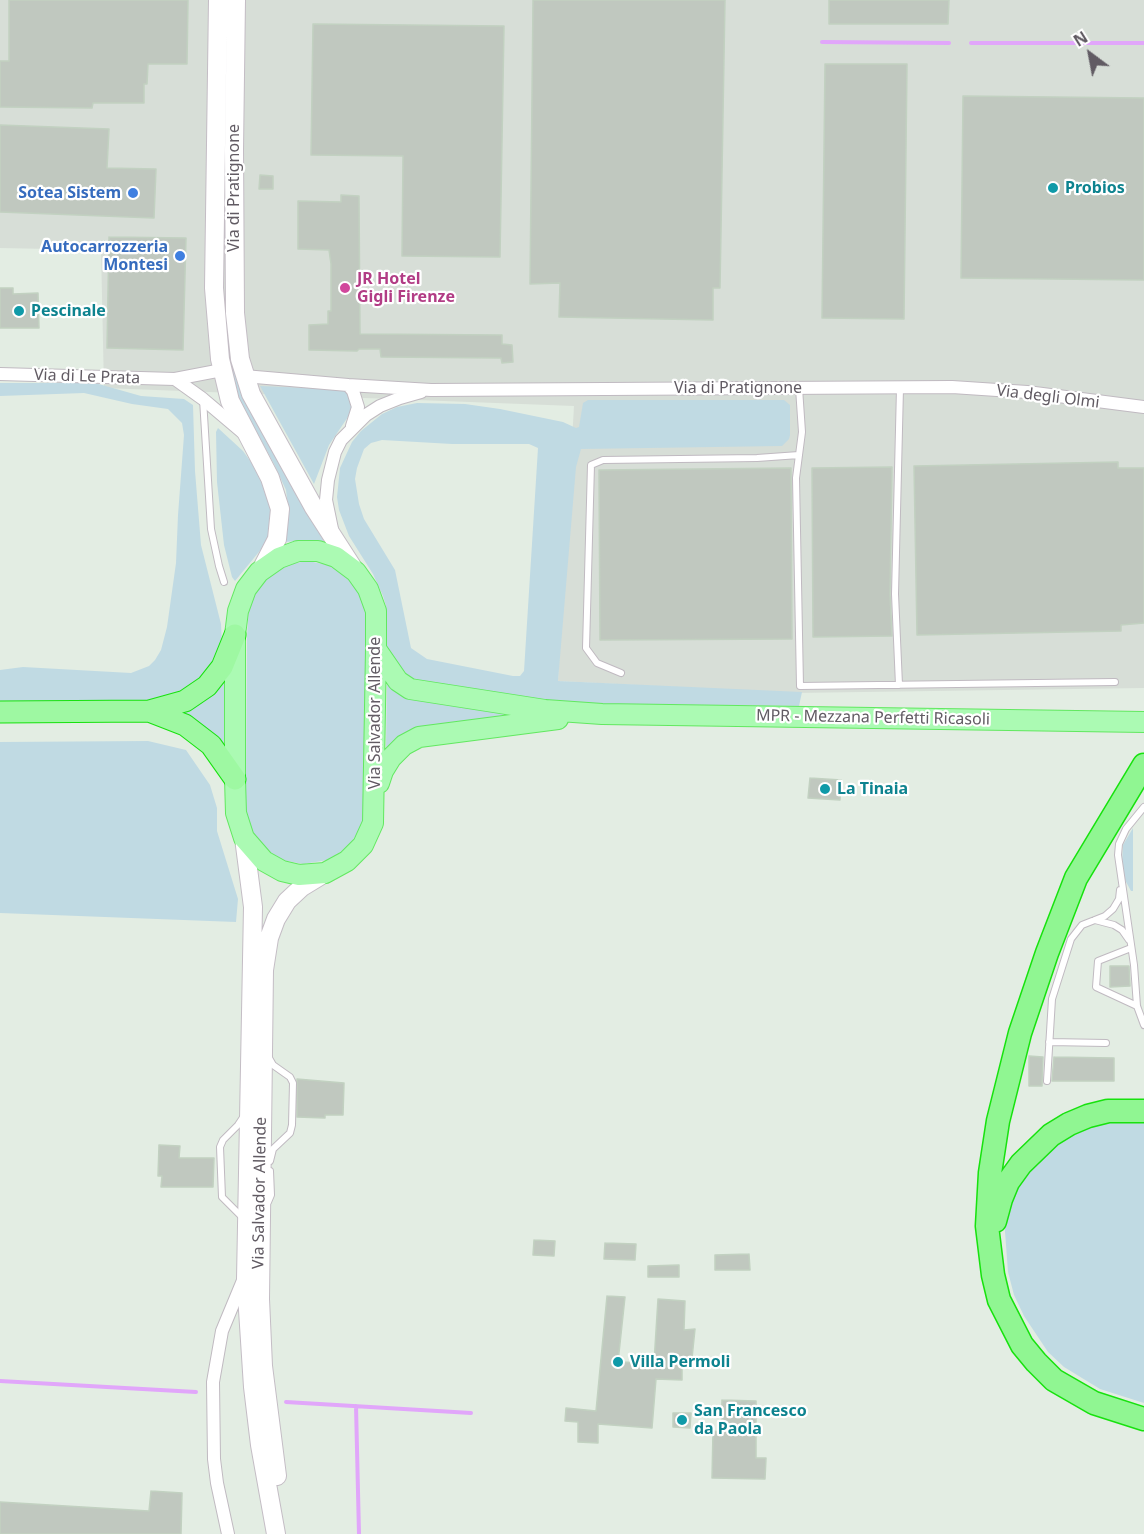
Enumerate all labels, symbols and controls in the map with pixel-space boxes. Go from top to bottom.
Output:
north arrow [1060,24,1120,84]
text: N [1069,26,1092,52]
street label: Via di Pratignone [224,124,244,252]
place label: Probios [1065,178,1125,198]
marker: Probios [1046,181,1060,195]
place label: Sotea Sistem [18,183,121,203]
marker: Sotea Sistem [126,186,140,200]
place label: Autocarrozzeria Montesi [41,237,168,275]
marker: Autocarrozzeria Montesi [173,249,187,263]
place label: JR Hotel Gigli Firenze [357,269,455,307]
marker: JR Hotel Gigli Firenze [338,281,352,295]
place label: Pescinale [31,301,106,321]
marker: Pescinale [12,304,26,318]
street label: Via di Le Prata [34,366,140,388]
street label: Via di Pratignone [674,378,802,398]
street label: Via degli Olmi [995,381,1101,413]
street label: Via Salvador Allende [365,637,385,789]
street label: MPR - Mezzana Perfetti Ricasoli [756,706,990,730]
place label: La Tinaia [837,779,908,799]
marker: La Tinaia [818,782,832,796]
street label: Via Salvador Allende [249,1117,271,1269]
place label: Villa Permoli [630,1352,730,1372]
marker: Villa Permoli [611,1355,625,1369]
place label: San Francesco da Paola [694,1401,807,1439]
marker: San Francesco da Paola [675,1413,689,1427]

